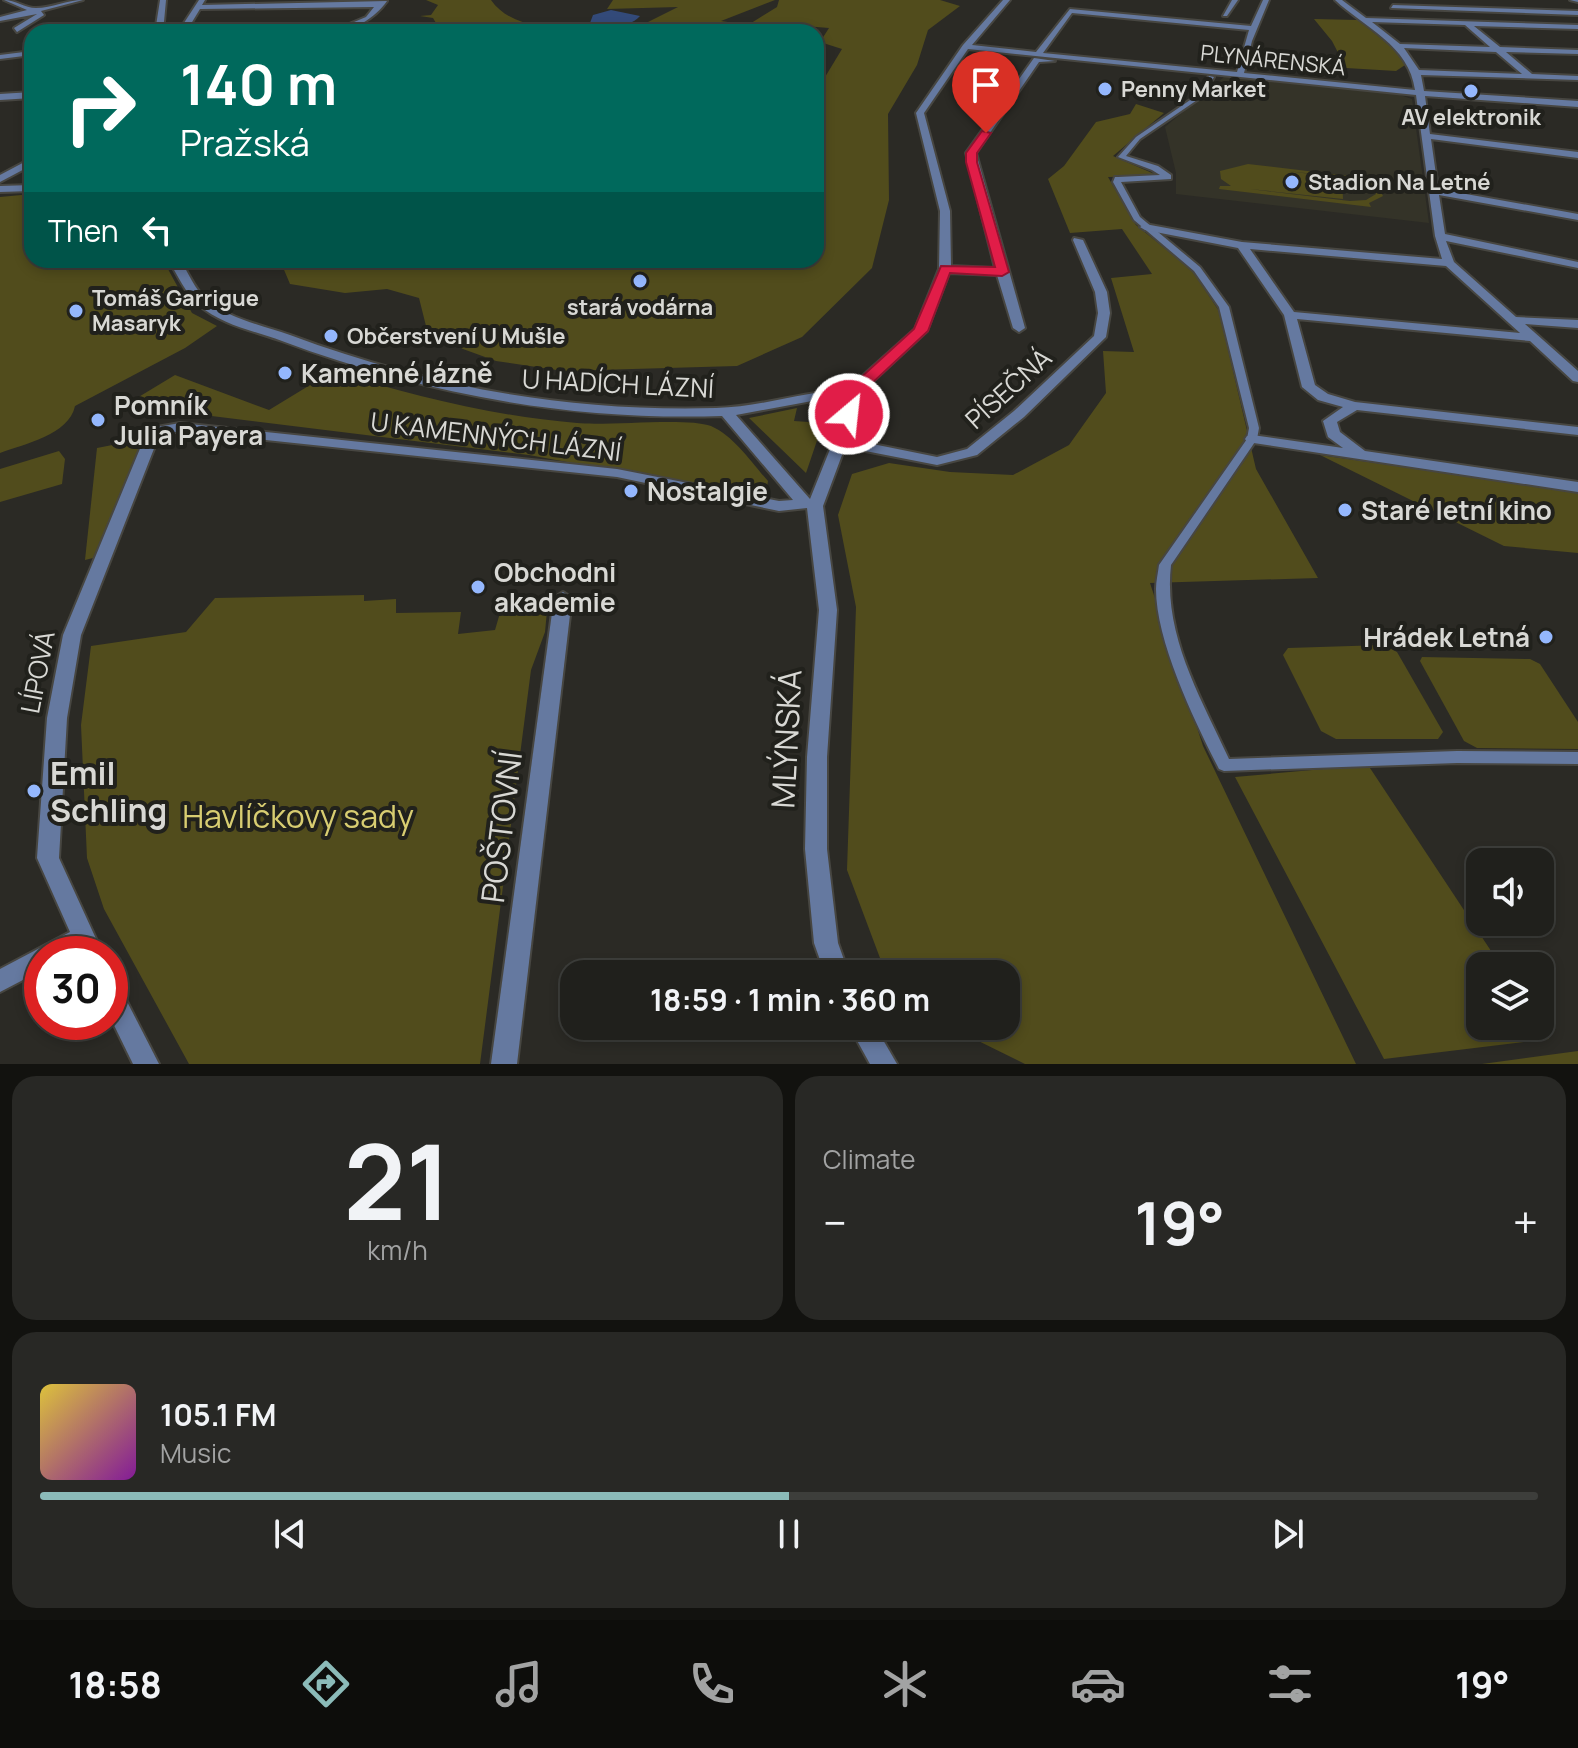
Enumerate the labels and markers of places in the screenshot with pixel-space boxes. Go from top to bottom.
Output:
pin [952,51,1020,133]
place label: Penny Market [1121,74,1266,104]
marker: Penny Market [1096,80,1114,98]
marker: AV elektronik [1462,82,1480,100]
place label: AV elektronik [1401,102,1542,132]
place label: Stadion Na Letné [1308,167,1491,197]
marker: Stadion Na Letné [1283,173,1301,191]
marker: stará vodárna [631,272,649,290]
place label: Tomáš Garrigue Masaryk [92,283,259,338]
place label: stará vodárna [567,292,713,322]
marker: Tomáš Garrigue Masaryk [67,302,85,320]
place label: Občerstvení U Mušle [347,321,566,351]
marker: Občerstvení U Mušle [322,327,340,345]
place label: Kamenné lázně [301,355,493,391]
marker: Kamenné lázně [276,364,294,382]
place label: Pomník Julia Payera [114,387,263,453]
marker: Pomník Julia Payera [89,411,107,429]
place label: Nostalgie [647,473,768,509]
marker: Nostalgie [622,482,640,500]
place label: Staré letní kino [1361,492,1552,528]
marker: Staré letní kino [1336,501,1354,519]
place label: Obchodni akademie [494,554,616,620]
marker: Obchodni akademie [469,578,487,596]
place label: Hrádek Letná [1363,619,1530,655]
marker: Hrádek Letná [1537,628,1555,646]
place label: Emil Schling [50,751,167,832]
marker: Emil Schling [25,782,43,800]

